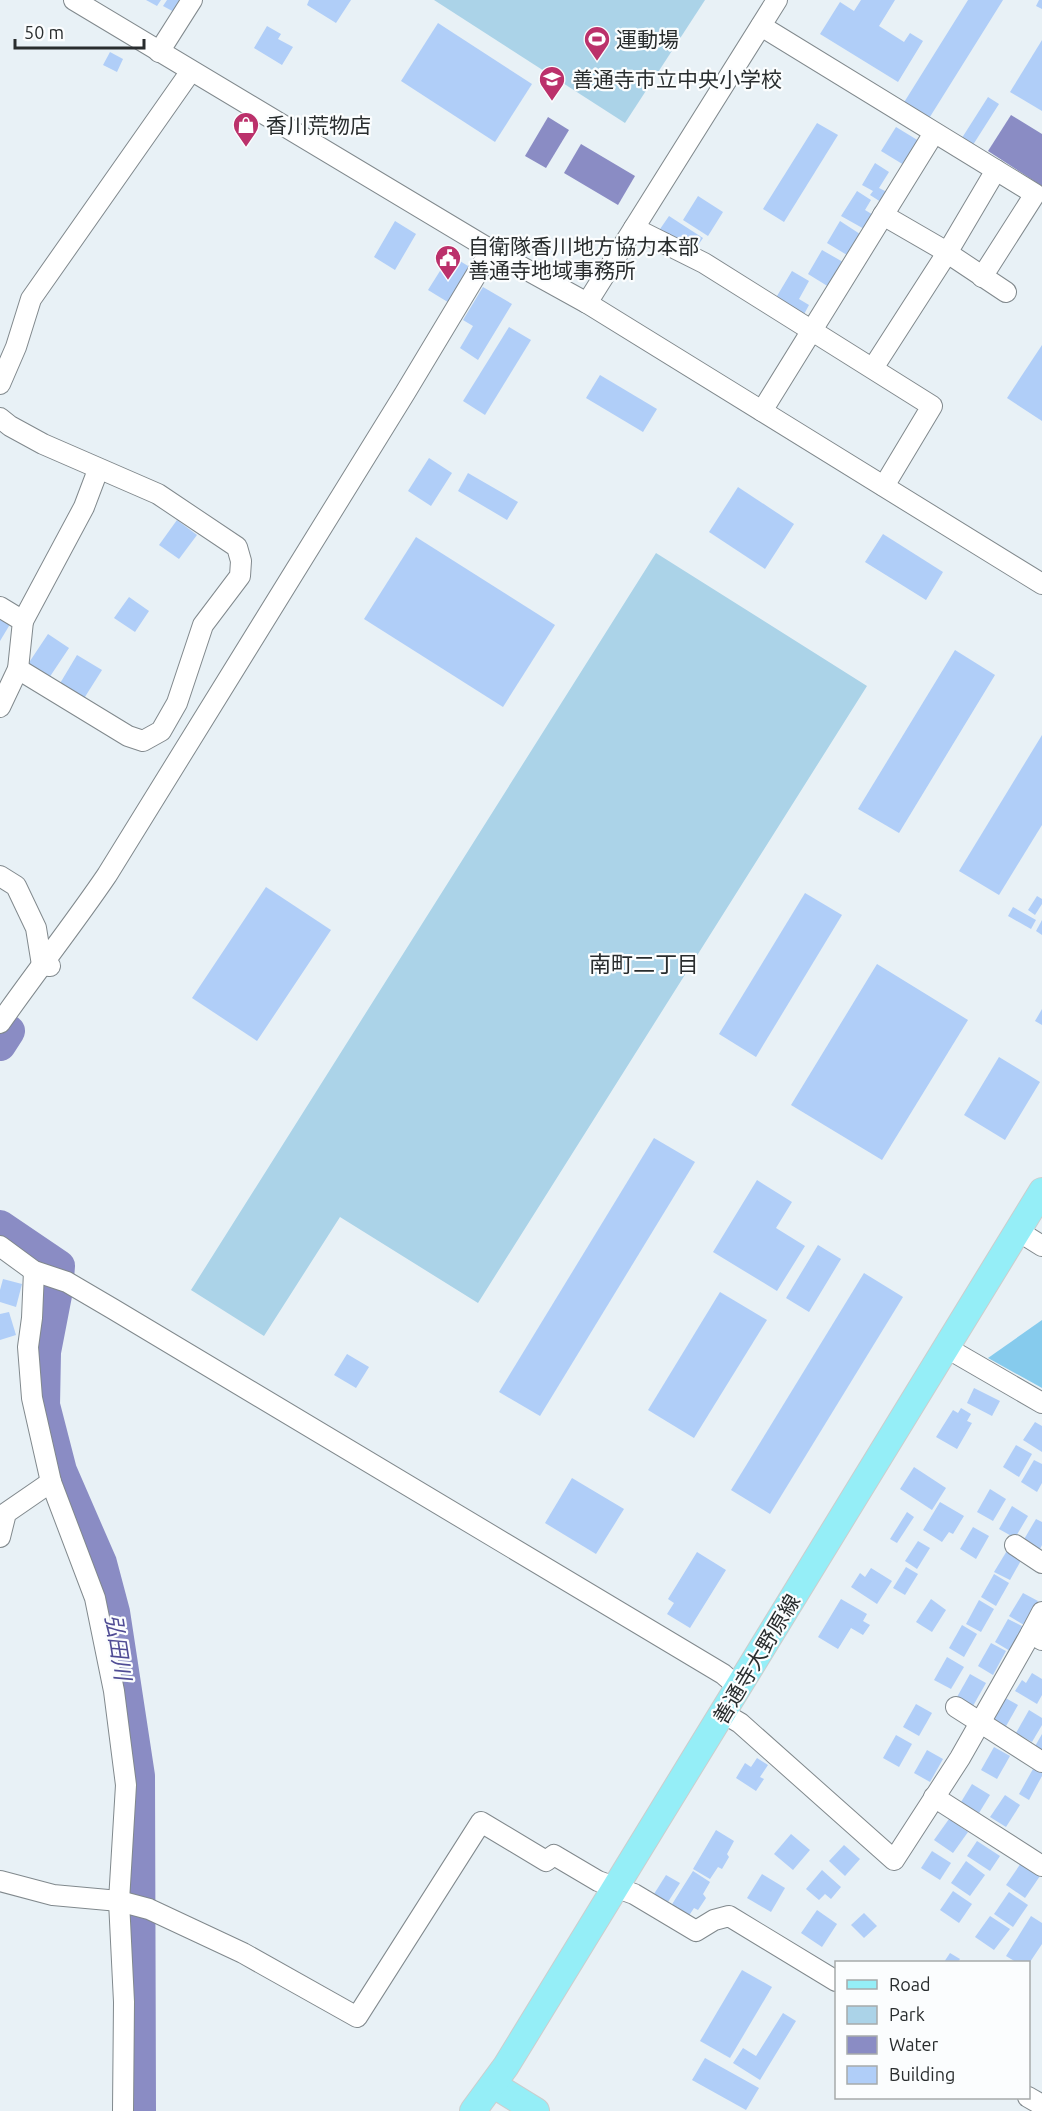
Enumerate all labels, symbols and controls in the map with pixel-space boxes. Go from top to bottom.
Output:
scale bar [15,12,144,50]
text: 50 m [24,22,64,42]
sports icon: 運動場 [582,24,612,62]
place label: 運動場 [616,27,679,51]
school or university icon: 善通寺市立中央小学校 [537,64,567,102]
place label: 善通寺市立中央小学校 [572,67,782,91]
shop icon: 香川荒物店 [231,110,261,148]
place label: 香川荒物店 [266,113,371,137]
place label: 自衛隊香川地方協力本部 善通寺地域事務所 [468,234,699,282]
public building icon: 自衛隊香川地方協力本部 善通寺地域事務所 [433,243,463,281]
district label: 南町二丁目 [589,951,699,976]
street label: 善通寺大野原線 [708,1590,804,1728]
water label: 弘田川 [101,1612,137,1684]
legend [835,1961,1030,2099]
text: Road [889,1974,931,1994]
text: Park [889,2004,925,2024]
text: Water [889,2034,939,2054]
text: Building [889,2064,955,2084]

